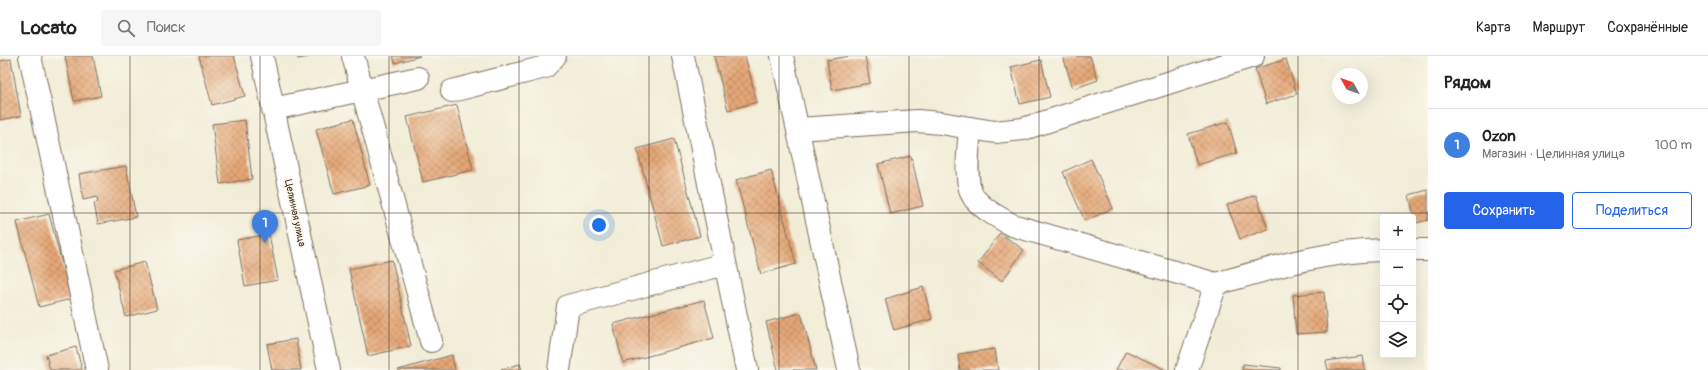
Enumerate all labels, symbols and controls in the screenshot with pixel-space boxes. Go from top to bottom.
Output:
search box [101,10,381,46]
text: Locato [20,16,77,40]
icon: search [115,17,137,39]
text: Поиск [147,18,186,37]
text: Карта [1476,19,1511,36]
text: Маршрут [1533,19,1585,36]
text: Сохранённые [1607,19,1688,36]
north arrow [1332,68,1368,104]
text: Рядом [1444,72,1491,93]
text: Ozon [1482,127,1516,146]
text: 1 [1454,137,1460,153]
text: 100 m [1655,137,1692,153]
text: Магазин · Целинная улица [1482,146,1625,162]
street label: Целинная улица [282,178,308,248]
button: Сохранить [1444,192,1564,229]
button: Поделиться [1572,192,1692,229]
pin: 1 [252,210,278,243]
map controls [1380,214,1416,358]
button: + [1380,214,1416,250]
your location [589,215,609,235]
button: − [1380,250,1416,286]
button: locate [1380,286,1416,322]
button: layers [1380,322,1416,358]

